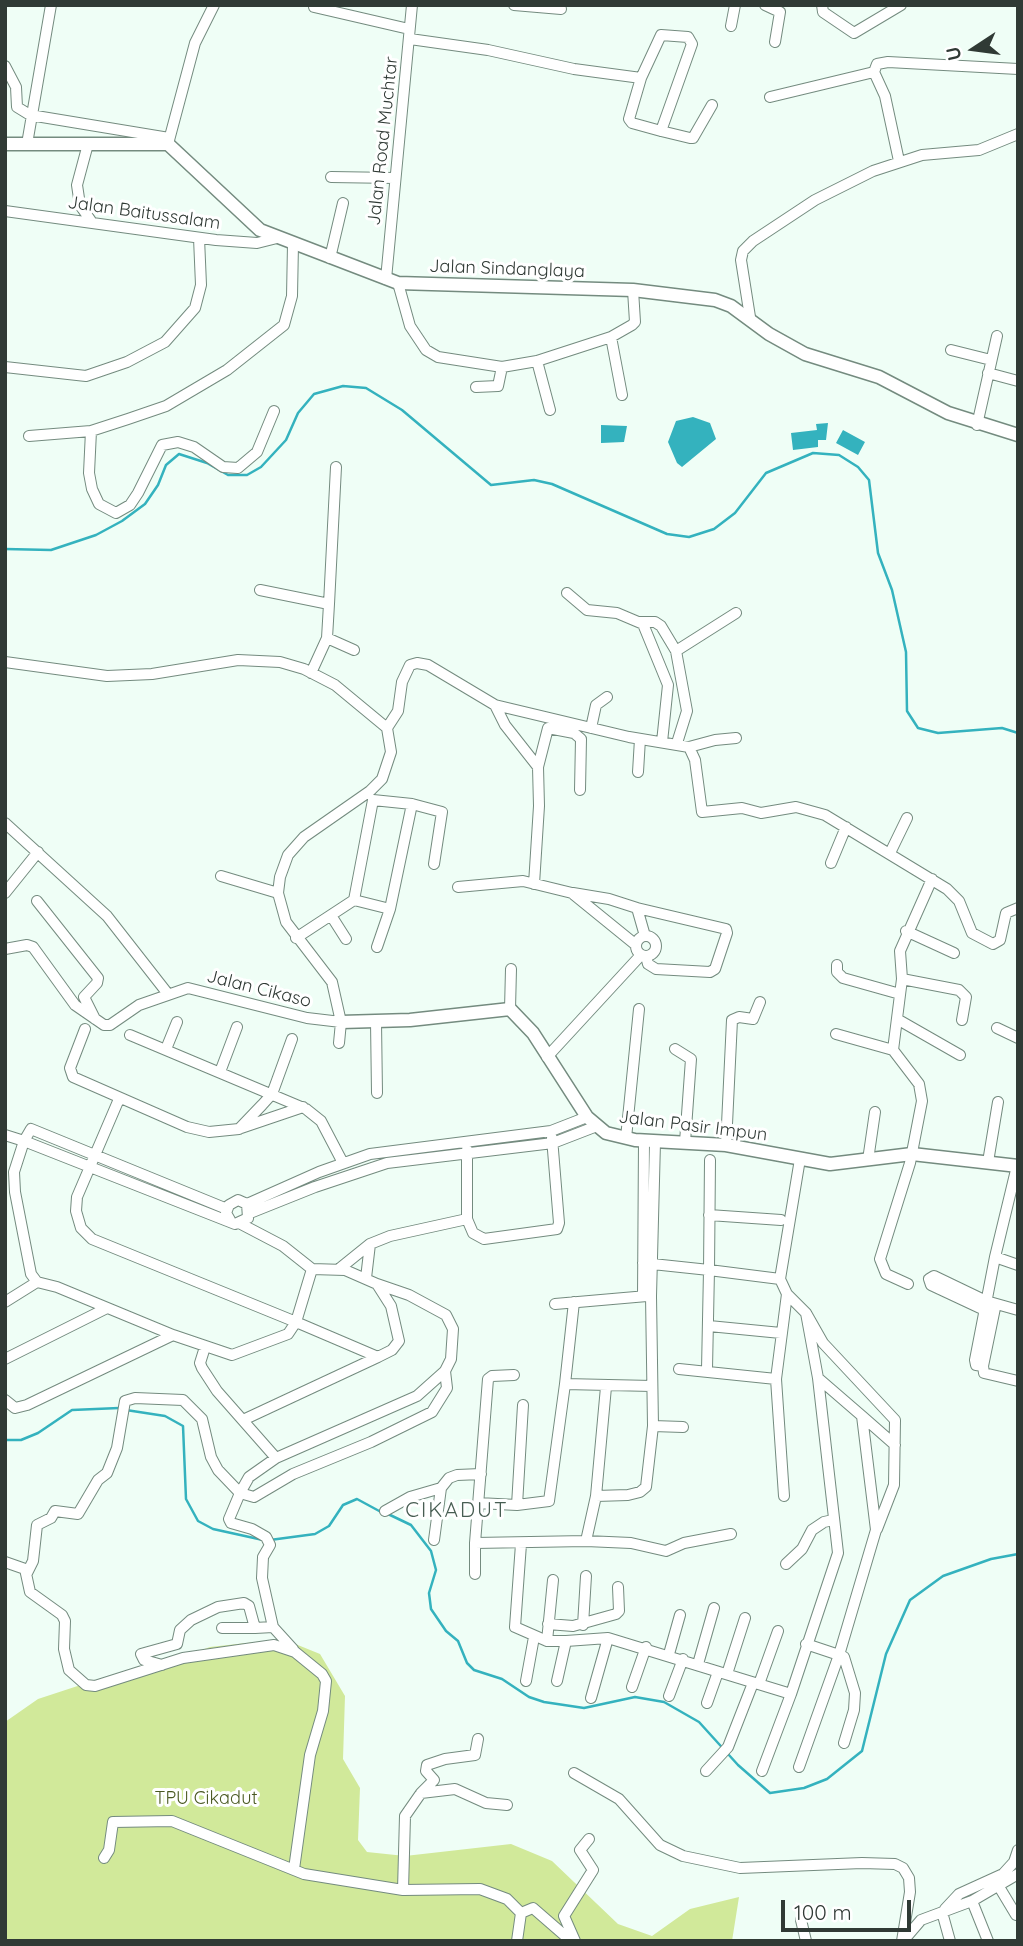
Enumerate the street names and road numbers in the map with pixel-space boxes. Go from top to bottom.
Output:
street label: Jalan Road Muchtar [363,55,403,227]
street label: Jalan Baitussalam [66,192,222,234]
street label: Jalan Sindanglaya [429,255,585,283]
street label: Jalan Cikaso [204,966,314,1012]
street label: Jalan Pasir Impun [617,1106,769,1146]

